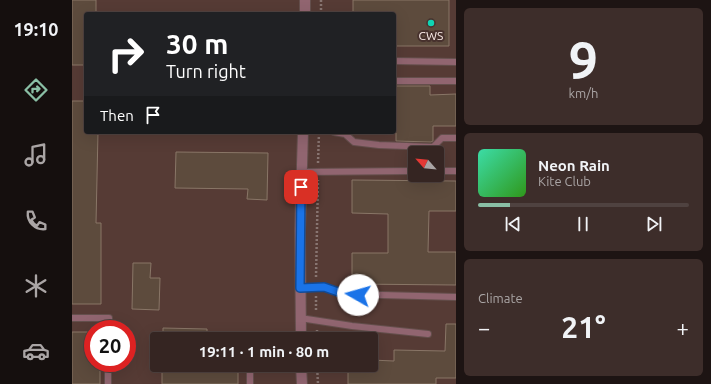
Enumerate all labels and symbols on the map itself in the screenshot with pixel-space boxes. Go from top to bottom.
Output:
marker: CWS [426,18,436,28]
place label: CWS [419,29,443,42]
north arrow [408,146,444,182]
pin [284,170,318,204]
position arrow [337,274,379,316]
speed limit sign: 20 [84,320,136,372]

